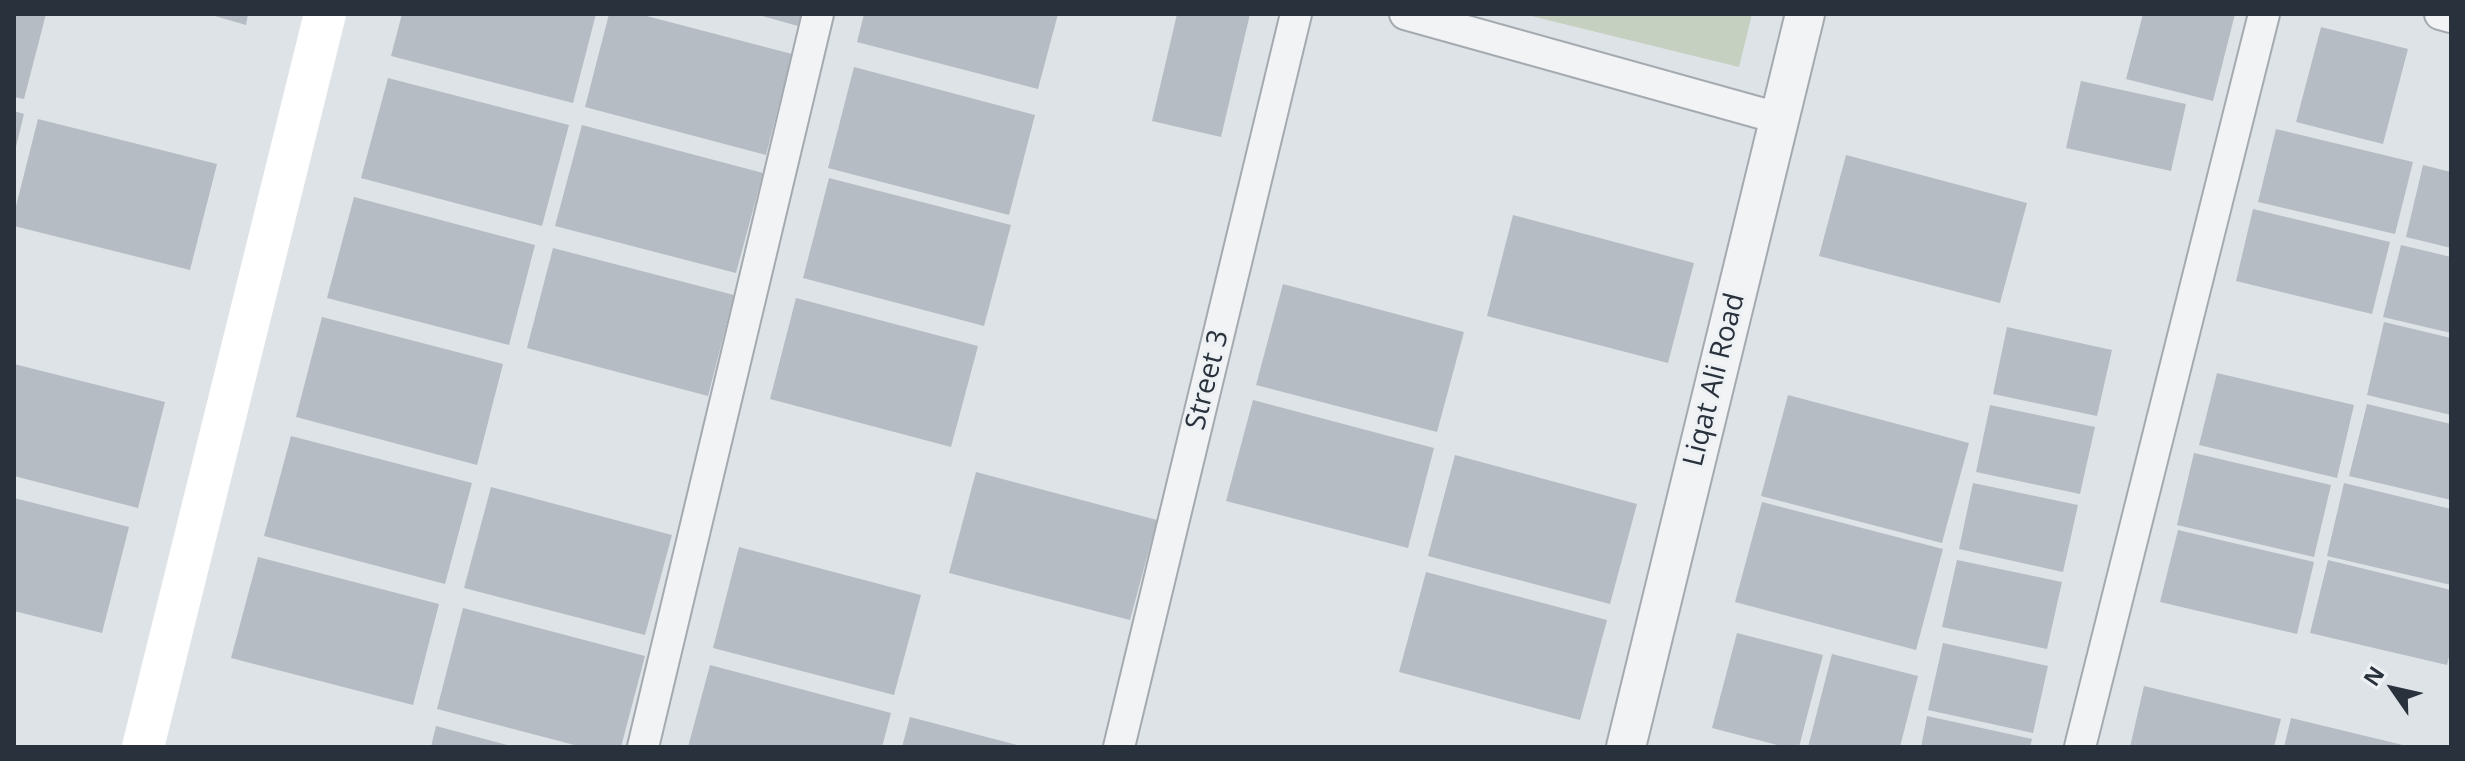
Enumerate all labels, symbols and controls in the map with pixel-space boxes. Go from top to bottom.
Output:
street label: Liqat Ali Road [1677,290,1753,470]
street label: Street 3 [1179,327,1237,433]
north arrow [2353,649,2433,729]
text: N [2356,660,2391,691]

